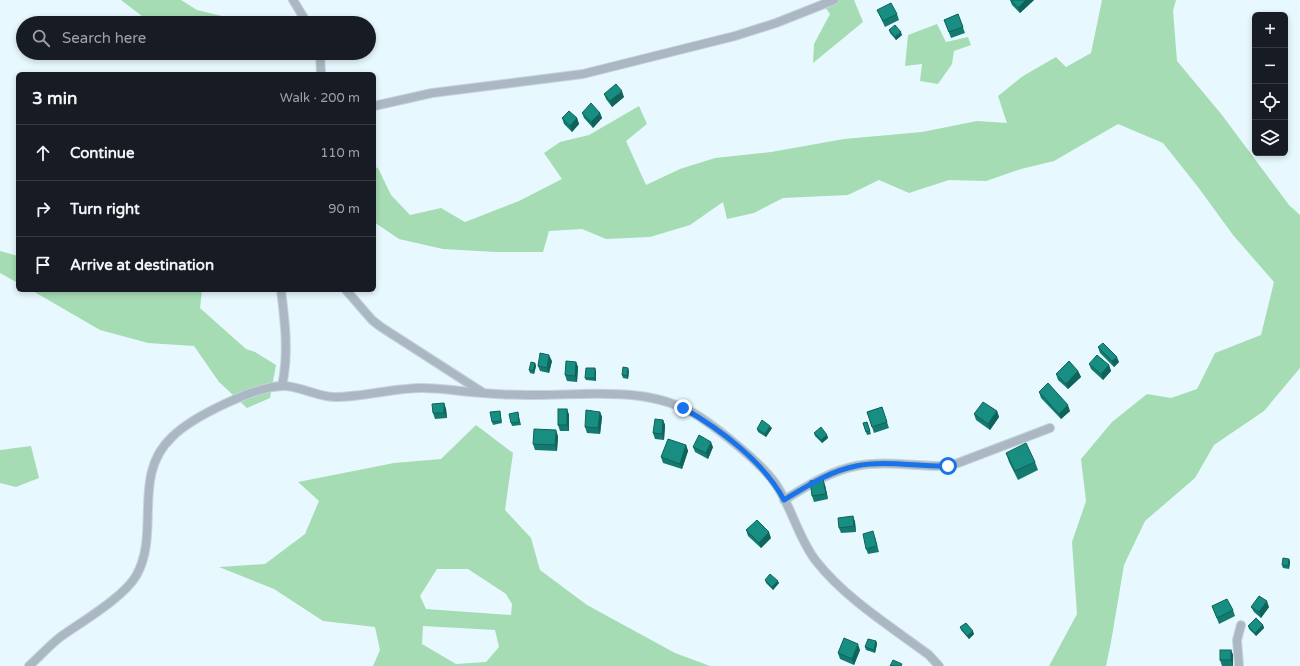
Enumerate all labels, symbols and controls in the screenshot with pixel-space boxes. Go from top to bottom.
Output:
map controls [1252,12,1288,156]
button: + [1252,12,1288,48]
search box [16,16,376,60]
icon: search [30,27,52,49]
text: Search here [62,29,146,47]
button: − [1252,48,1288,84]
button: locate [1252,84,1288,120]
text: 3 min [32,88,77,109]
text: Walk · 200 m [280,90,360,106]
button: layers [1252,120,1288,156]
icon: ahead [32,142,54,164]
text: Continue [70,144,134,162]
text: 110 m [320,145,360,161]
icon: right [32,198,54,220]
text: Turn right [70,200,140,218]
text: 90 m [328,201,360,217]
icon: arrive [32,254,54,276]
text: Arrive at destination [70,256,214,274]
route end [674,399,692,417]
route start [939,457,957,475]

